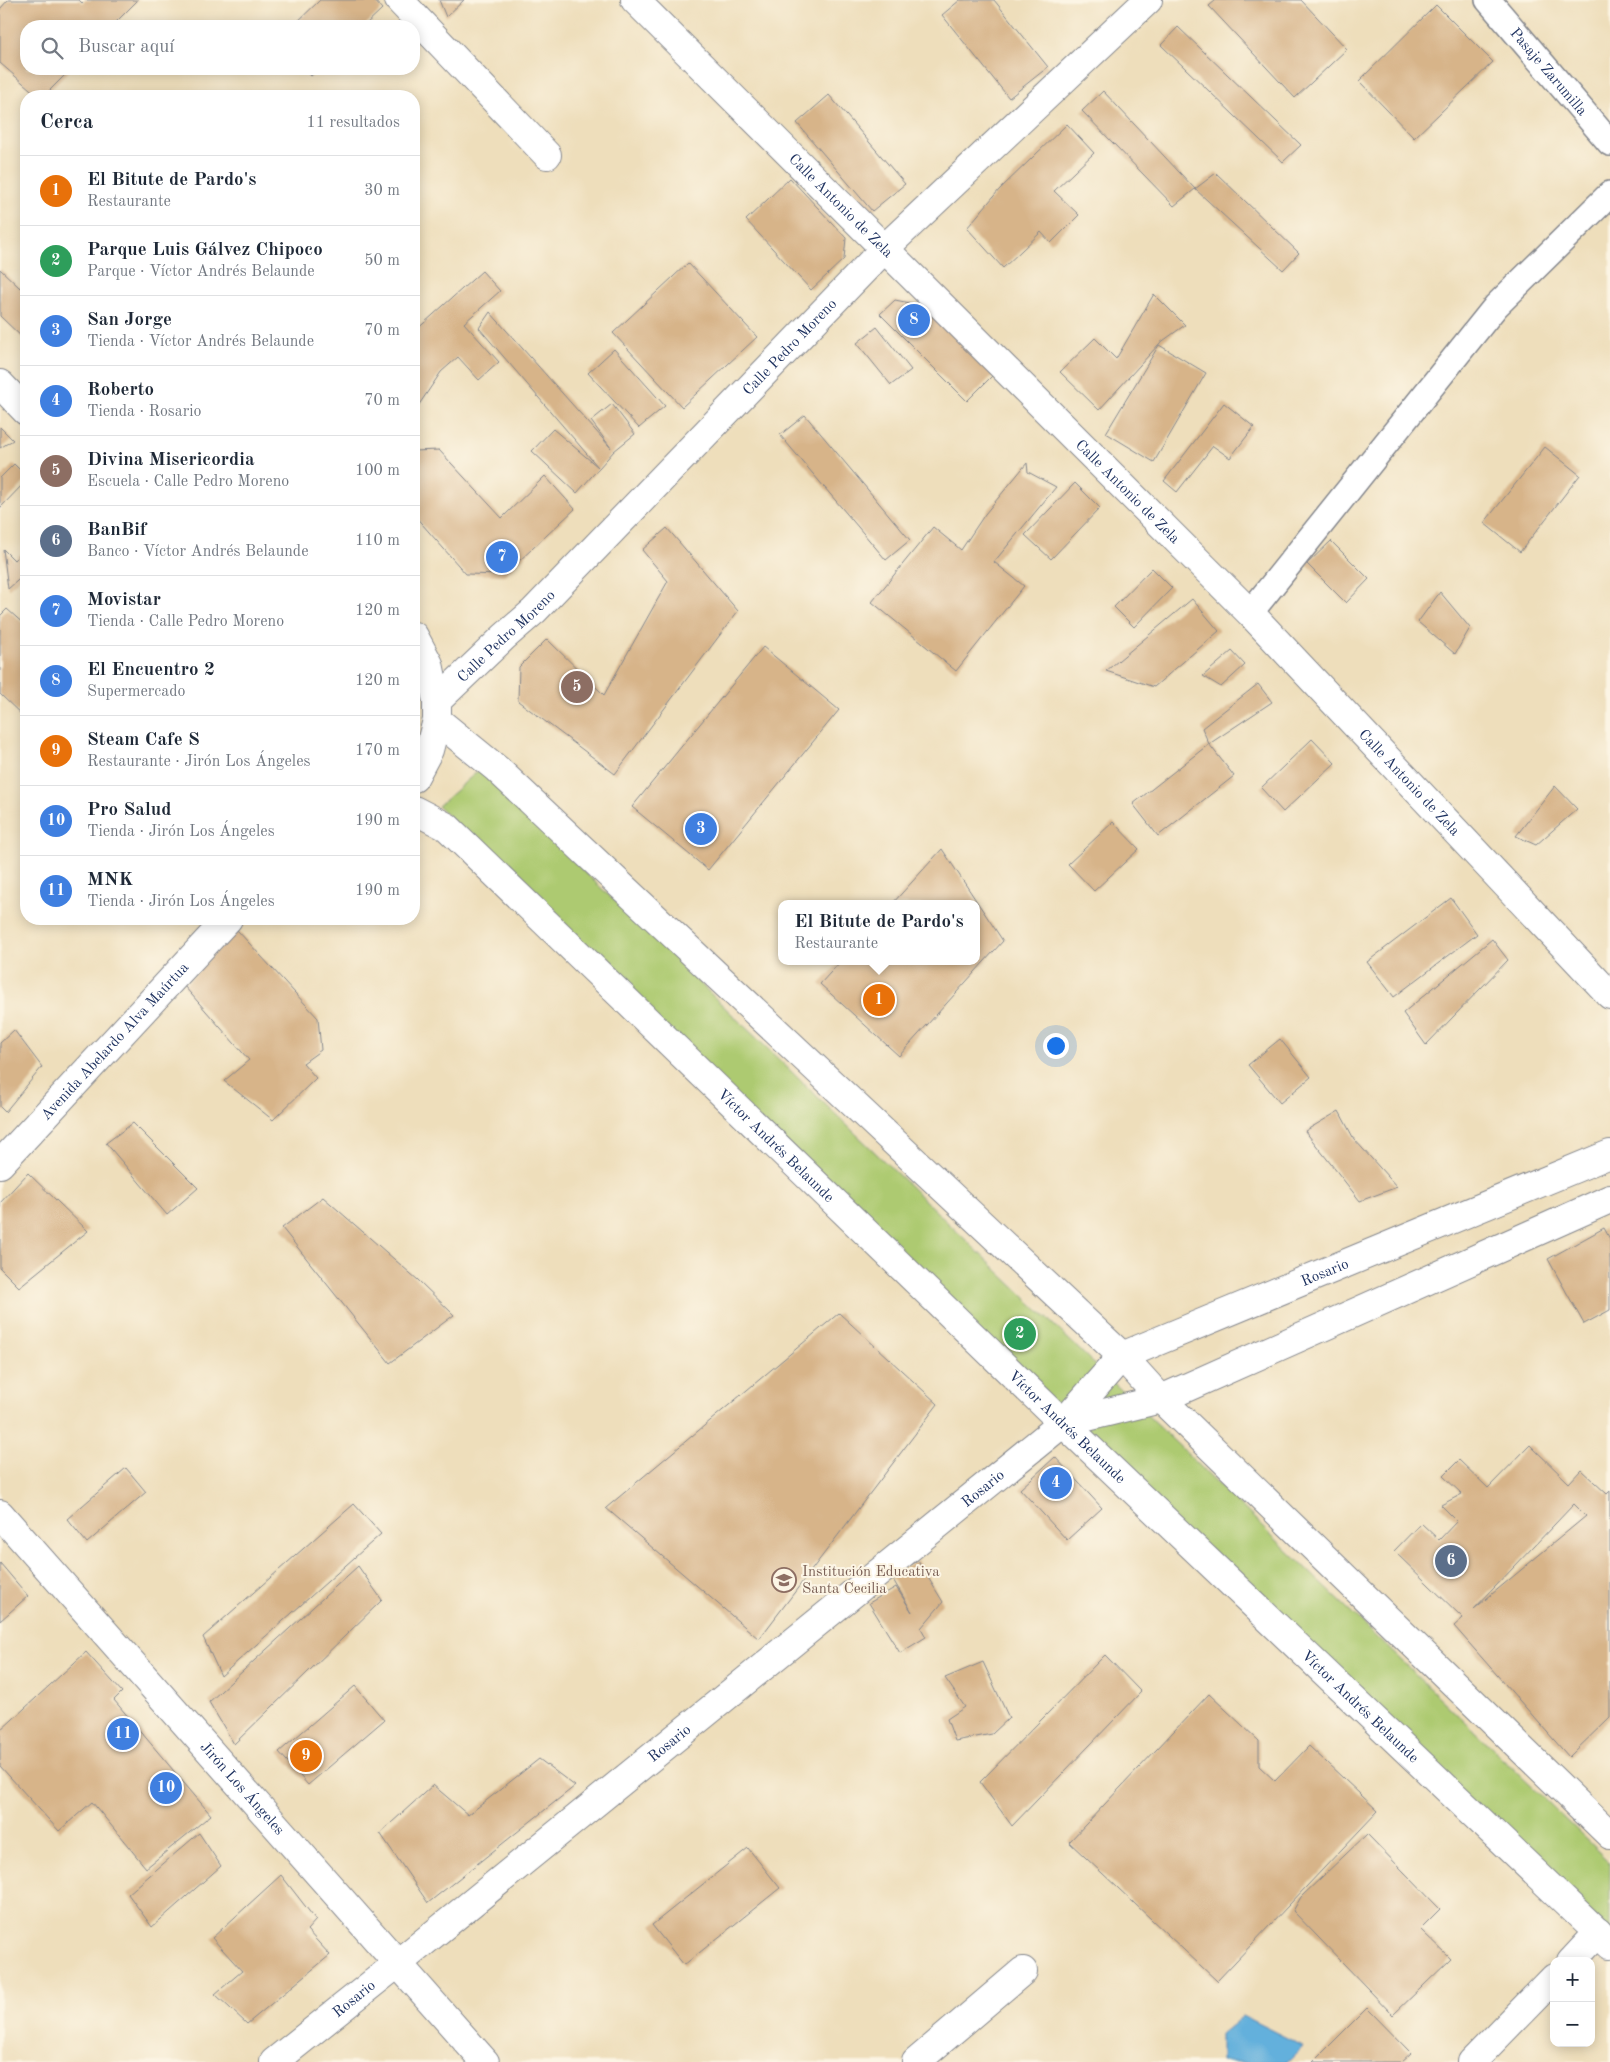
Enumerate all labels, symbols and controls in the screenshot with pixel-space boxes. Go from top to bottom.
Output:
search box [20,20,420,75]
street label: Pasaje Zarumilla [1507,26,1590,120]
icon: search [38,34,66,62]
text: Buscar aquí [78,38,174,57]
text: Cerca [40,112,93,133]
text: 11 resultados [306,115,400,131]
street label: Calle Antonio de Zela [785,152,895,262]
text: El Bitute de Pardo's [87,171,256,190]
text: 1 [51,183,61,199]
text: 30 m [364,183,400,199]
text: Restaurante [87,194,171,210]
text: Parque Luis Gálvez Chipoco [87,241,323,260]
text: 2 [51,253,61,269]
text: 50 m [364,253,400,269]
text: Parque · Víctor Andrés Belaunde [87,264,315,280]
street label: Calle Pedro Moreno [741,297,840,399]
pin: 8 [898,301,930,339]
text: San Jorge [87,311,172,330]
text: 3 [51,323,61,339]
text: 70 m [364,323,400,339]
text: Tienda · Víctor Andrés Belaunde [87,334,314,350]
text: Roberto [87,381,154,400]
text: 4 [51,393,61,409]
text: 70 m [364,393,400,409]
text: Tienda · Rosario [87,404,202,420]
street label: Calle Antonio de Zela [1072,438,1182,548]
text: Divina Misericordia [87,451,255,470]
text: 5 [51,463,61,479]
text: 100 m [355,463,400,479]
text: Escuela · Calle Pedro Moreno [87,474,289,490]
text: BanBif [87,521,146,540]
text: 6 [51,533,61,549]
text: 110 m [355,533,400,549]
pin: 7 [486,538,518,576]
text: Banco · Víctor Andrés Belaunde [87,544,309,560]
street label: Calle Pedro Moreno [456,588,559,686]
text: Movistar [87,591,161,610]
text: 7 [51,603,61,619]
text: 120 m [355,603,400,619]
text: Tienda · Calle Pedro Moreno [87,614,284,630]
text: El Encuentro 2 [87,661,215,680]
pin: 5 [561,668,593,706]
text: 8 [51,673,61,689]
text: 120 m [355,673,400,689]
text: Supermercado [87,684,185,700]
street label: Calle Antonio de Zela [1355,727,1462,840]
text: Steam Cafe S [87,731,200,750]
text: 9 [51,743,61,759]
text: 170 m [355,743,400,759]
text: Restaurante · Jirón Los Ángeles [87,754,310,770]
text: Pro Salud [87,801,171,820]
pin: 3 [685,810,717,848]
text: 10 [47,813,65,829]
text: 190 m [355,813,400,829]
text: Tienda · Jirón Los Ángeles [87,824,275,840]
text: MNK [87,871,133,890]
text: 11 [47,883,65,899]
text: 190 m [355,883,400,899]
text: Tienda · Jirón Los Ángeles [87,894,275,910]
popup [778,900,980,965]
text: El Bitute de Pardo's [794,913,964,932]
text: Restaurante [794,936,878,952]
street label: Avenida Abelardo Alva Maúrtua [39,960,193,1124]
pin: 1 [863,981,895,1019]
your location [1043,1033,1069,1059]
street label: Víctor Andrés Belaunde [714,1087,836,1206]
street label: Rosario [1299,1257,1351,1290]
pin: 2 [1004,1315,1036,1353]
street label: Víctor Andrés Belaunde [1005,1369,1128,1487]
pin: 4 [1040,1464,1072,1502]
street label: Rosario [960,1468,1008,1511]
pin: 6 [1435,1542,1467,1580]
place label: Institución Educativa Santa Cecilia [802,1565,940,1597]
school or university icon: Institución Educativa Santa Cecilia [771,1567,797,1593]
street label: Víctor Andrés Belaunde [1298,1648,1421,1766]
pin: 11 [107,1715,139,1753]
street label: Rosario [646,1723,694,1766]
pin: 9 [290,1737,322,1775]
street label: Jirón Los Ángeles [197,1740,286,1838]
pin: 10 [150,1769,182,1807]
map controls [1550,1957,1595,2047]
button: + [1550,1957,1595,2002]
street label: Rosario [331,1978,379,2021]
button: − [1550,2002,1595,2047]

